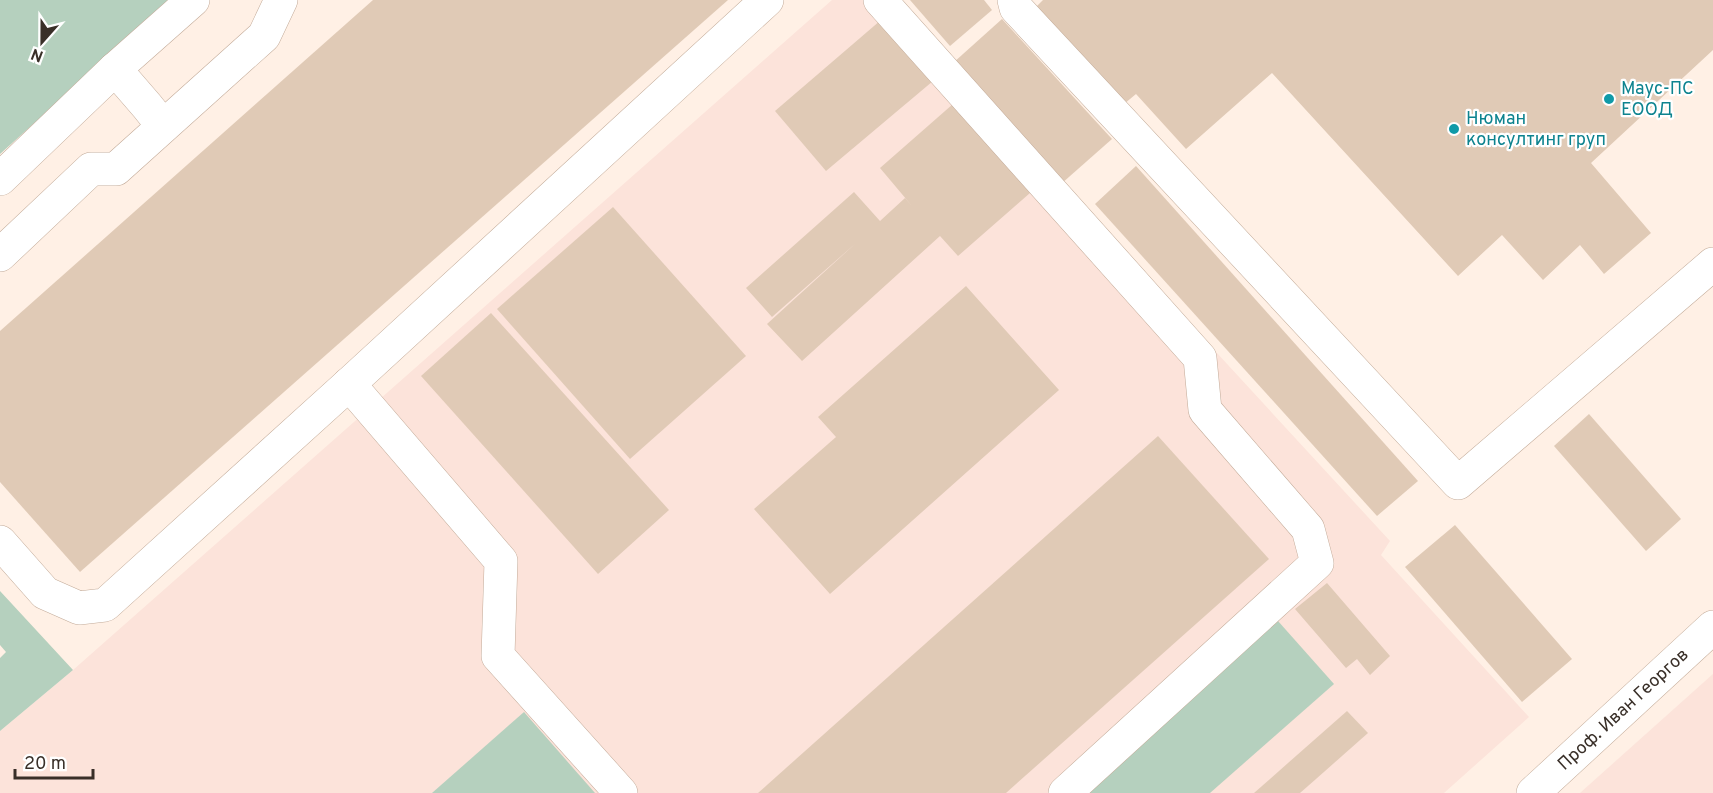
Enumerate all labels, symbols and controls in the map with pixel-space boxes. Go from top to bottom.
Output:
north arrow [12,12,72,72]
text: N [28,43,46,66]
place label: Маус-ПС ЕООД [1621,78,1694,122]
marker: Маус-ПС ЕООД [1602,92,1616,106]
place label: Нюман консултинг груп [1466,108,1606,152]
marker: Нюман консултинг груп [1447,122,1461,136]
street label: Проф. Иван Георгов [1553,644,1694,776]
scale bar [15,742,93,780]
text: 20 m [24,753,66,776]

